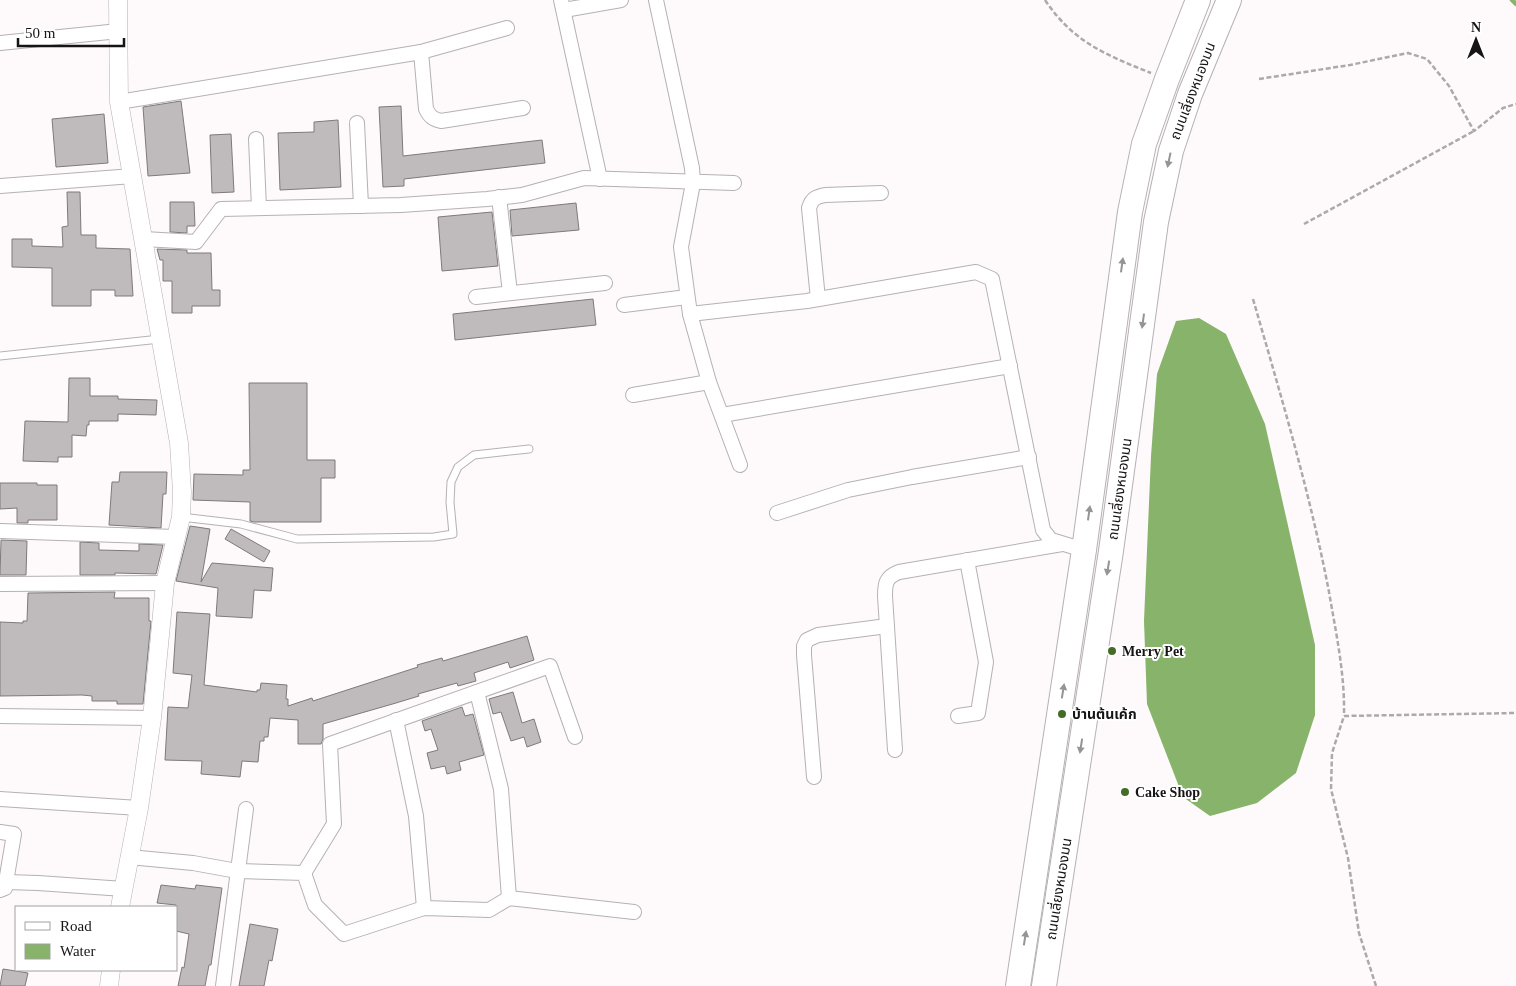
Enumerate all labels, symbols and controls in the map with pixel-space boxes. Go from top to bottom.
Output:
scale bar [18,15,124,47]
north arrow [1451,15,1501,65]
text: N [1471,20,1481,35]
text: 50 m [25,25,56,41]
street label: ถนนเลี่ยงหนองมน [1165,39,1218,142]
one-way arrow [1165,153,1173,168]
one-way arrow [1119,256,1127,272]
one-way arrow [1139,313,1147,329]
street label: ถนนเลี่ยงหนองมน [1102,437,1135,541]
one-way arrow [1085,504,1093,520]
one-way arrow [1104,561,1112,577]
place label: Merry Pet [1122,644,1184,659]
marker: Merry Pet [1106,645,1118,657]
one-way arrow [1059,682,1067,698]
place label: บ้านต้นเค้ก [1072,707,1137,722]
marker: บ้านต้นเค้ก [1056,708,1068,720]
one-way arrow [1077,738,1085,754]
place label: Cake Shop [1135,785,1200,800]
marker: Cake Shop [1119,786,1131,798]
street label: ถนนเลี่ยงหนองมน [1041,837,1074,941]
legend [15,906,178,971]
text: Road [60,918,92,934]
one-way arrow [1021,929,1029,945]
text: Water [60,943,95,959]

